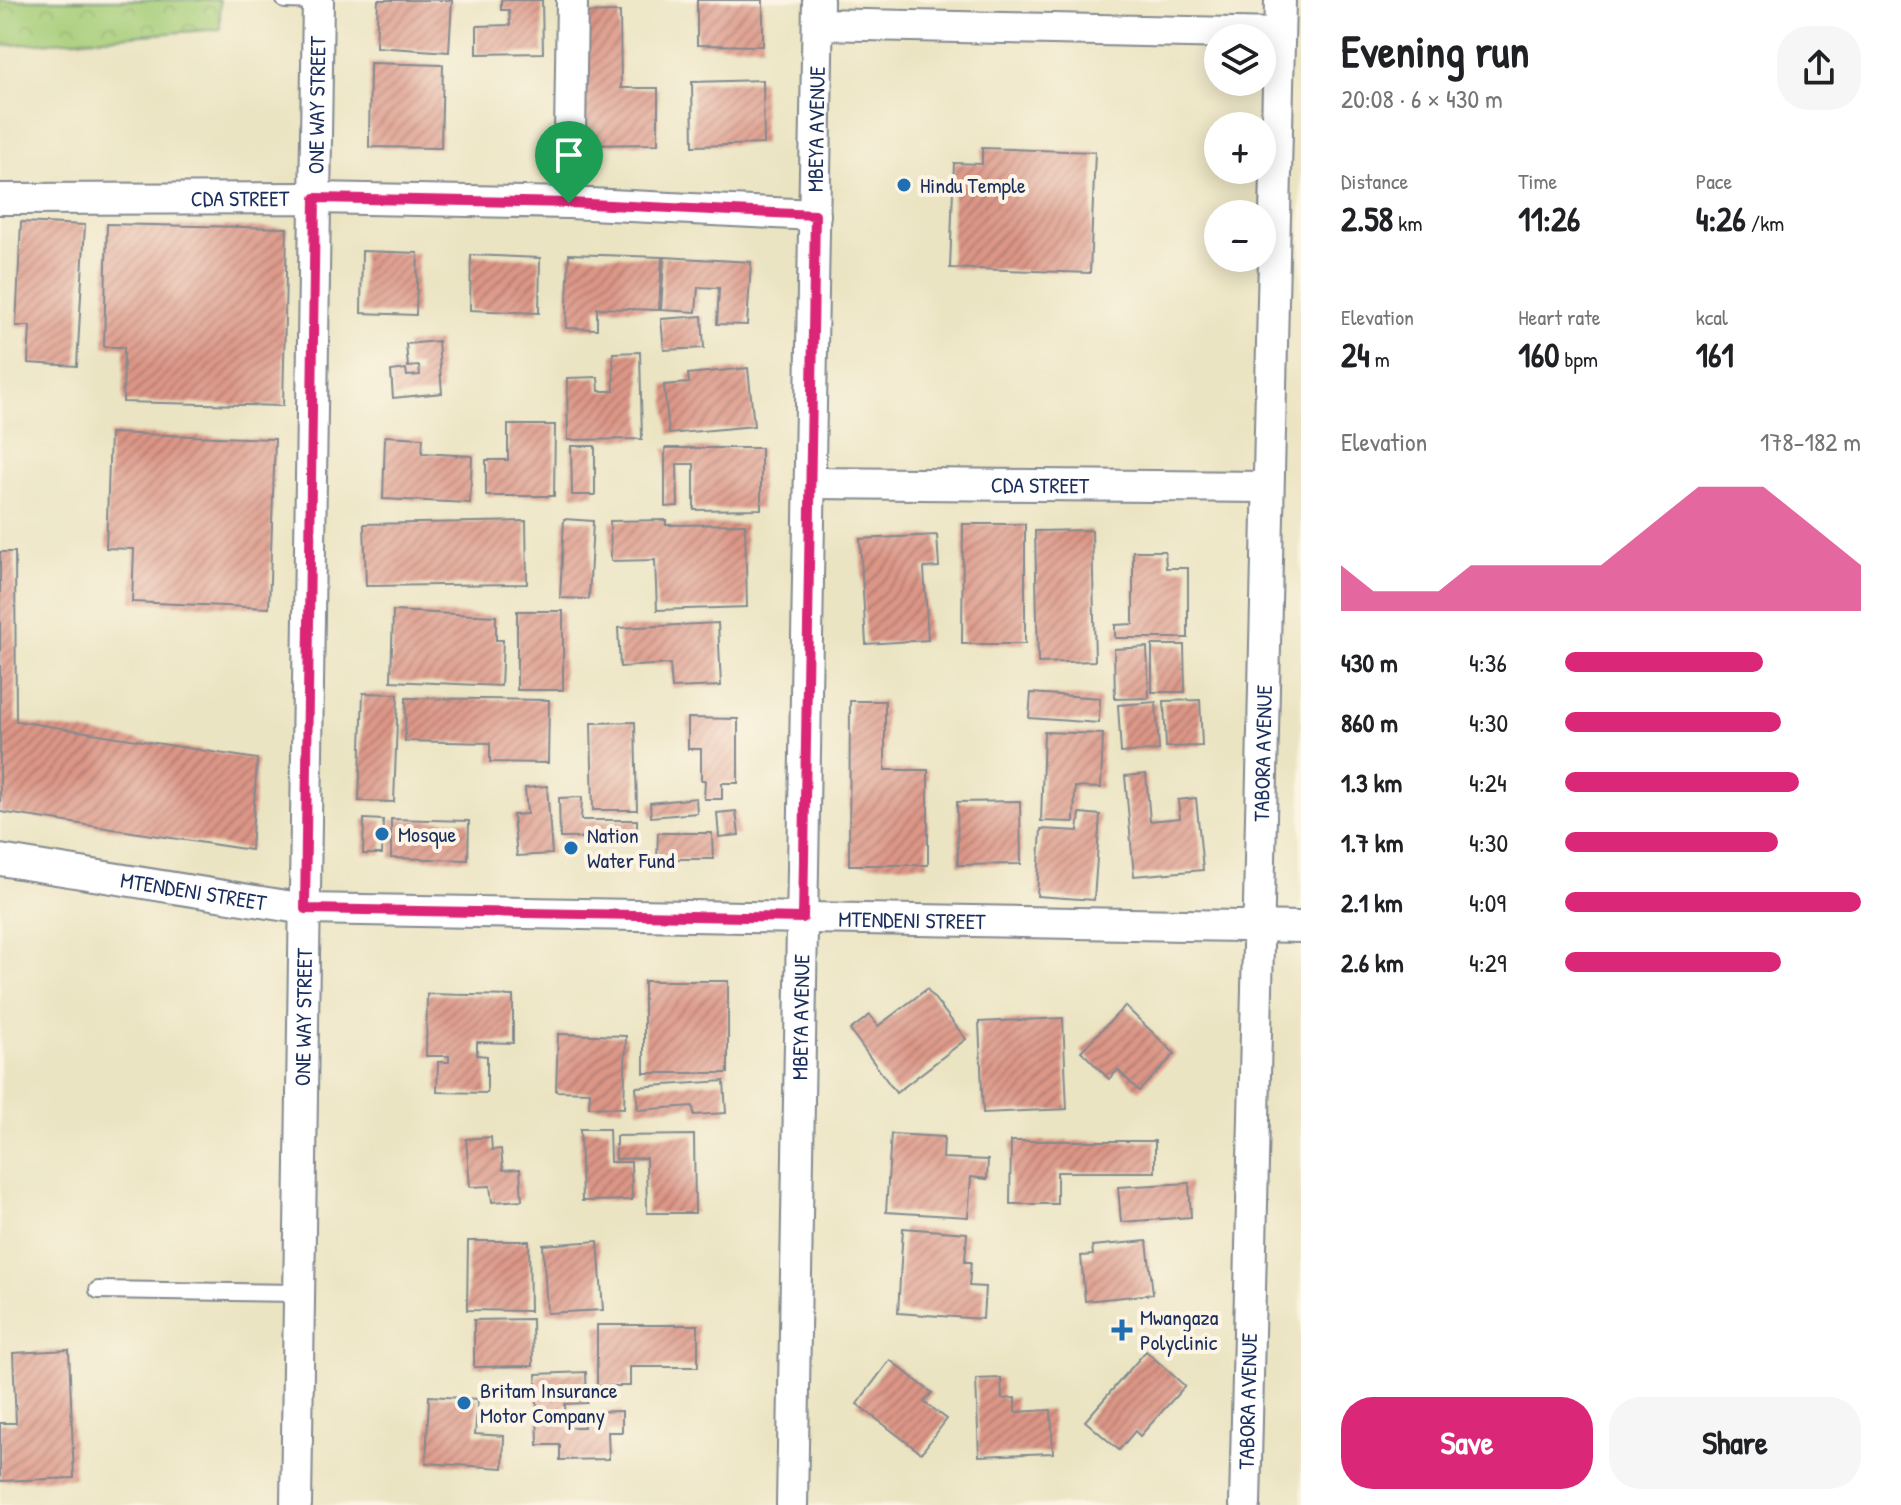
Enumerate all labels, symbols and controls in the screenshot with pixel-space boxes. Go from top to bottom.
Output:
text: Evening run [1341,21,1529,81]
map controls [1204,24,1276,272]
button: layers [1204,24,1276,96]
button: share [1777,26,1861,110]
street label: ONE WAY STREET [300,35,332,174]
street label: MBEYA AVENUE [800,66,832,192]
text: 20:08 · 6 × 430 m [1341,81,1503,116]
button: + [1204,112,1276,184]
pin [535,121,603,203]
icon: arrive [547,133,591,177]
text: Distance [1341,166,1408,196]
text: Time [1518,166,1557,196]
text: Pace [1696,166,1732,196]
place label: Hindu Temple [920,170,1026,200]
marker: Hindu Temple [895,176,913,194]
street label: CDA STREET [191,183,290,213]
text: 2.58 [1341,196,1393,242]
text: 11:26 [1518,196,1580,242]
text: 4:26 [1696,196,1746,242]
button: − [1204,200,1276,272]
text: km [1393,208,1422,238]
text: /km [1746,208,1784,238]
text: Elevation [1341,302,1414,332]
text: Heart rate [1518,302,1601,332]
text: kcal [1696,302,1728,332]
text: 24 [1341,332,1370,378]
text: 160 [1518,332,1559,378]
text: 161 [1696,332,1734,378]
text: m [1370,344,1390,374]
text: bpm [1559,344,1598,374]
text: Elevation [1341,424,1427,459]
text: 178–182 m [1760,424,1861,459]
street label: CDA STREET [991,470,1090,500]
text: 430 m [1341,645,1398,680]
text: 4:36 [1469,645,1507,680]
street label: TABORA AVENUE [1246,684,1279,822]
text: 860 m [1341,705,1398,740]
text: 4:30 [1469,705,1508,740]
text: 1.3 km [1341,765,1402,800]
text: 4:24 [1469,765,1507,800]
place label: Mosque [398,819,456,849]
place label: Nation Water Fund [587,820,675,875]
marker: Mosque [373,825,391,843]
text: 1.7 km [1341,825,1403,860]
text: 4:30 [1469,825,1508,860]
marker: Nation Water Fund [562,839,580,857]
street label: MTENDENI STREET [118,865,269,918]
text: 2.1 km [1341,885,1403,920]
text: 4:09 [1469,885,1506,920]
street label: MTENDENI STREET [838,904,987,936]
text: 2.6 km [1341,945,1404,980]
text: 4:29 [1469,945,1507,980]
street label: ONE WAY STREET [287,947,319,1086]
street label: MBEYA AVENUE [784,954,817,1080]
place label: Mwangaza Polyclinic [1140,1302,1219,1357]
marker: Mwangaza Polyclinic [1111,1319,1133,1341]
street label: TABORA AVENUE [1231,1332,1264,1470]
place label: Britam Insurance Motor Company [480,1375,618,1430]
marker: Britam Insurance Motor Company [455,1394,473,1412]
button: Save [1341,1397,1593,1489]
button: Share [1609,1397,1861,1489]

